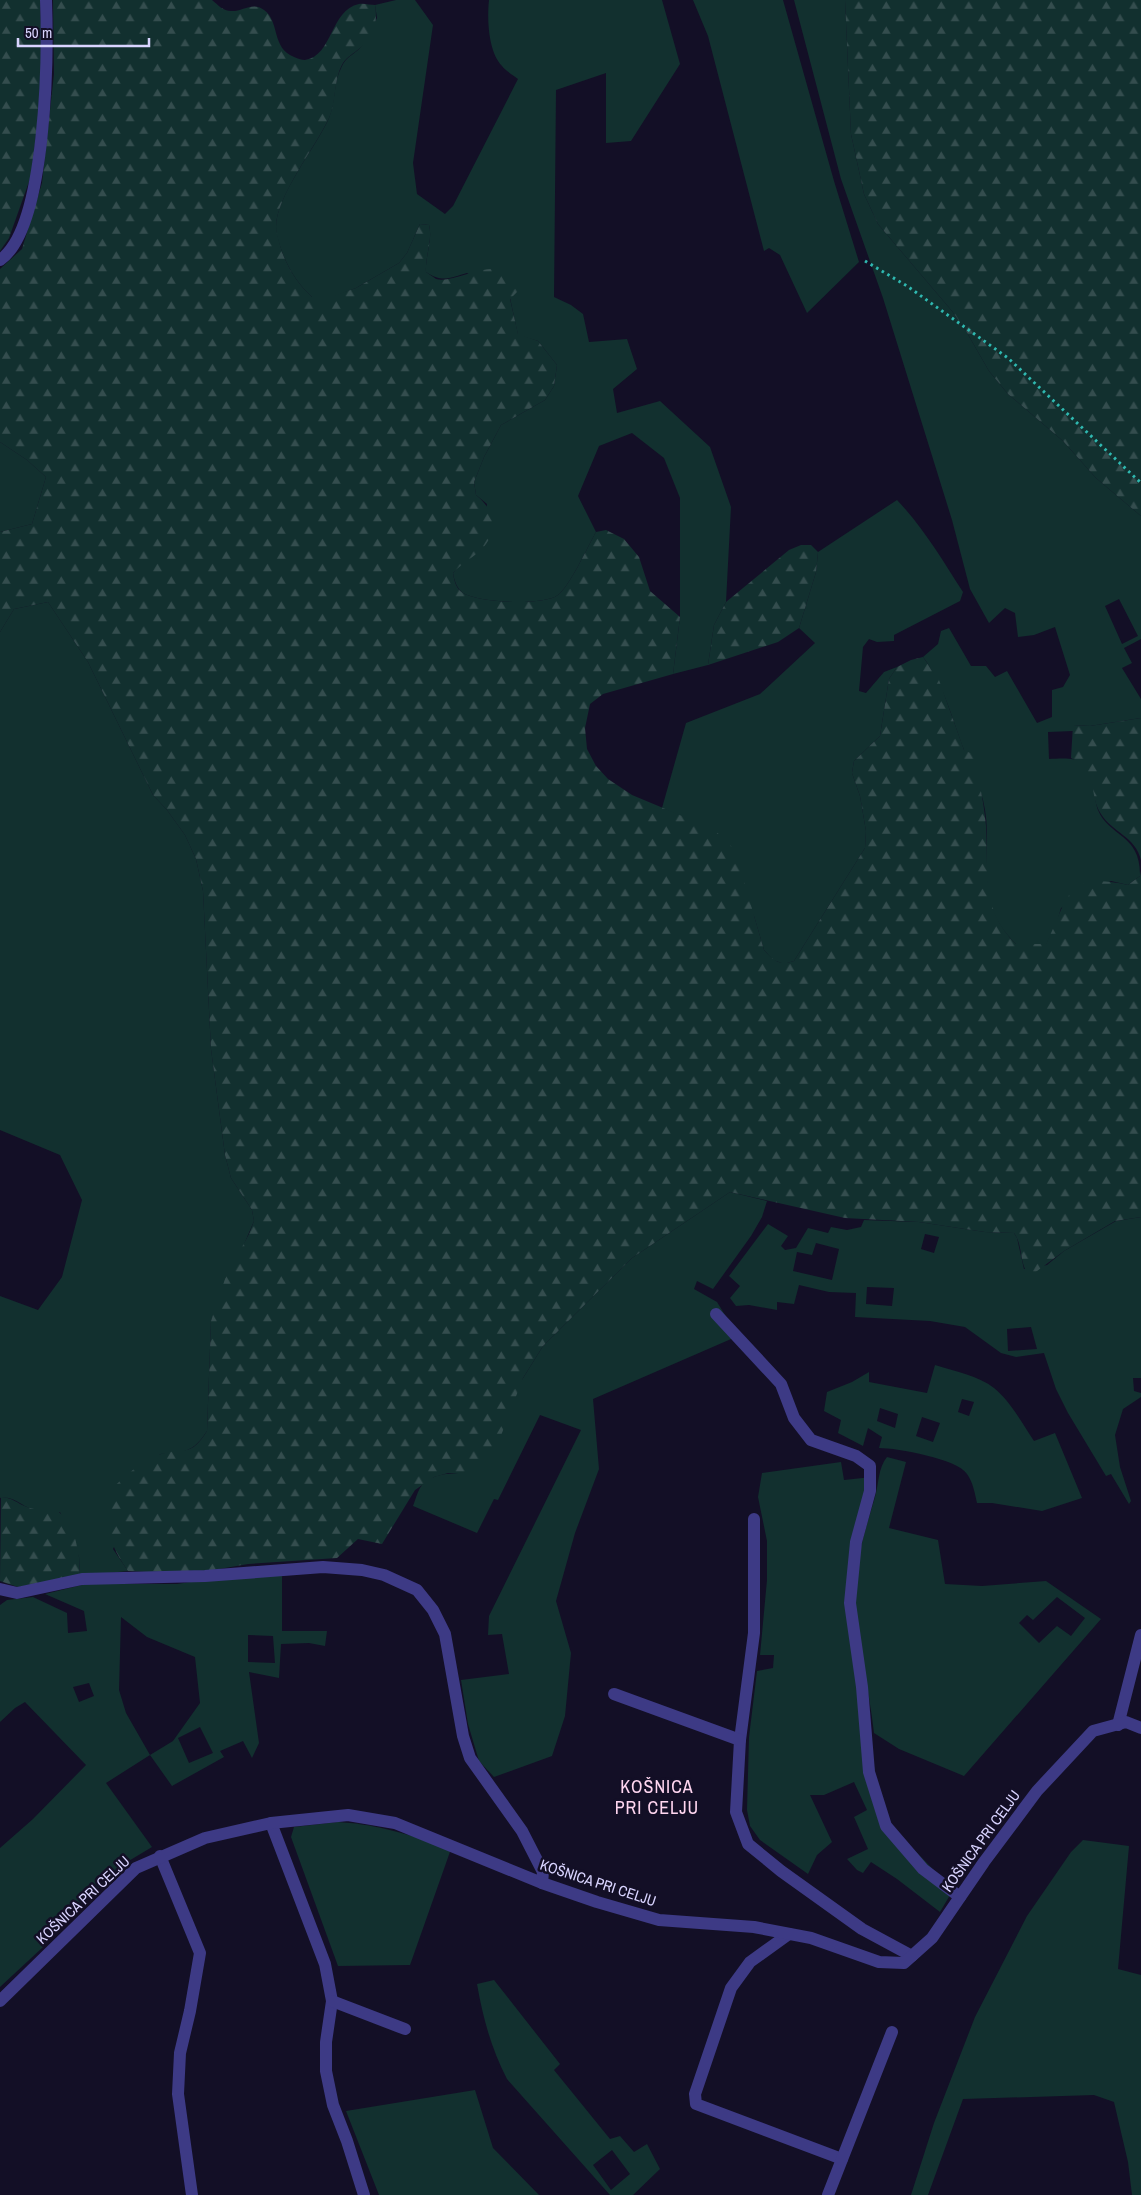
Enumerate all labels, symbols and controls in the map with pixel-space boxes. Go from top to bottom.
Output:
scale bar [18,15,149,47]
text: 50 m [25,22,52,43]
district label: KOŠNICA PRI CELJU [615,1774,699,1820]
street label: KOŠNICA PRI CELJU [937,1786,1025,1896]
street label: KOŠNICA PRI CELJU [31,1851,134,1949]
street label: KOŠNICA PRI CELJU [537,1854,659,1911]

